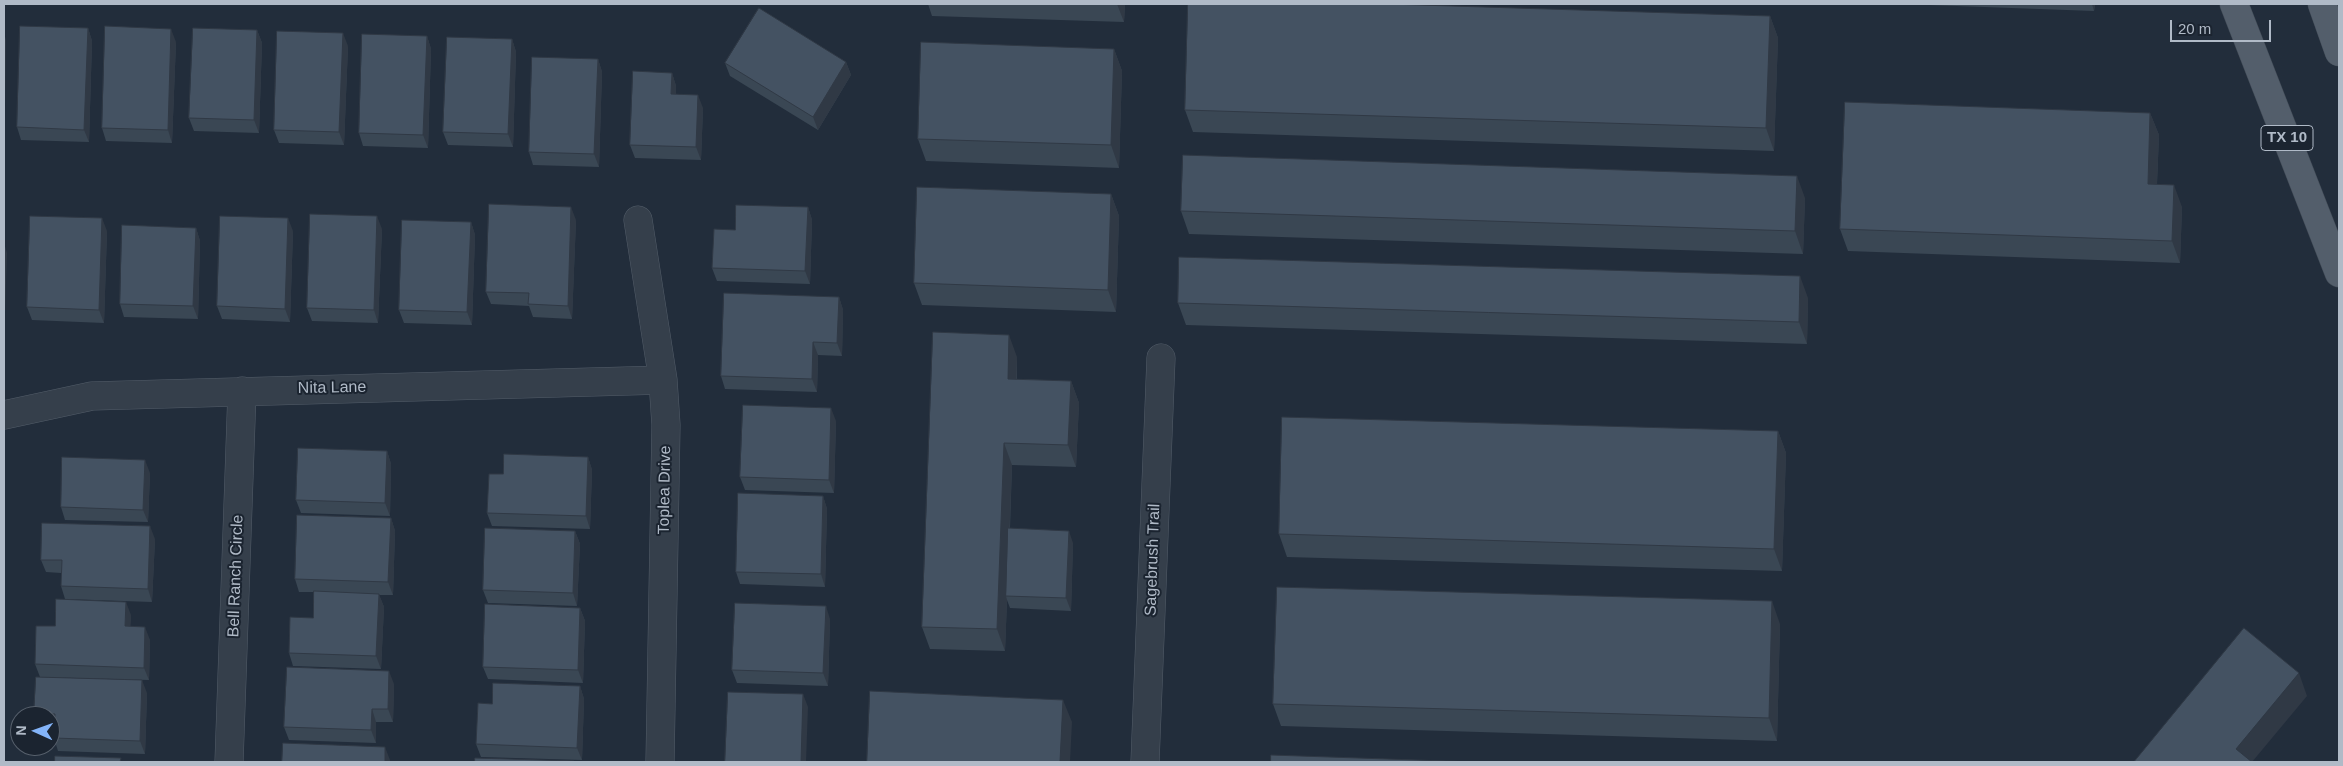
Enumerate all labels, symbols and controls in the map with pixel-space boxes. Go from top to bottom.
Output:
scale bar [2173,10,2274,42]
text: 20 m [2178,20,2211,37]
road number: TX 10 [2261,126,2313,150]
street label: Nita Lane [298,378,366,398]
street label: Toplea Drive [655,445,675,535]
street label: Sagebrush Trail [1141,504,1165,616]
street label: Bell Ranch Circle [224,514,248,638]
north arrow [10,706,60,756]
text: N [13,725,29,736]

